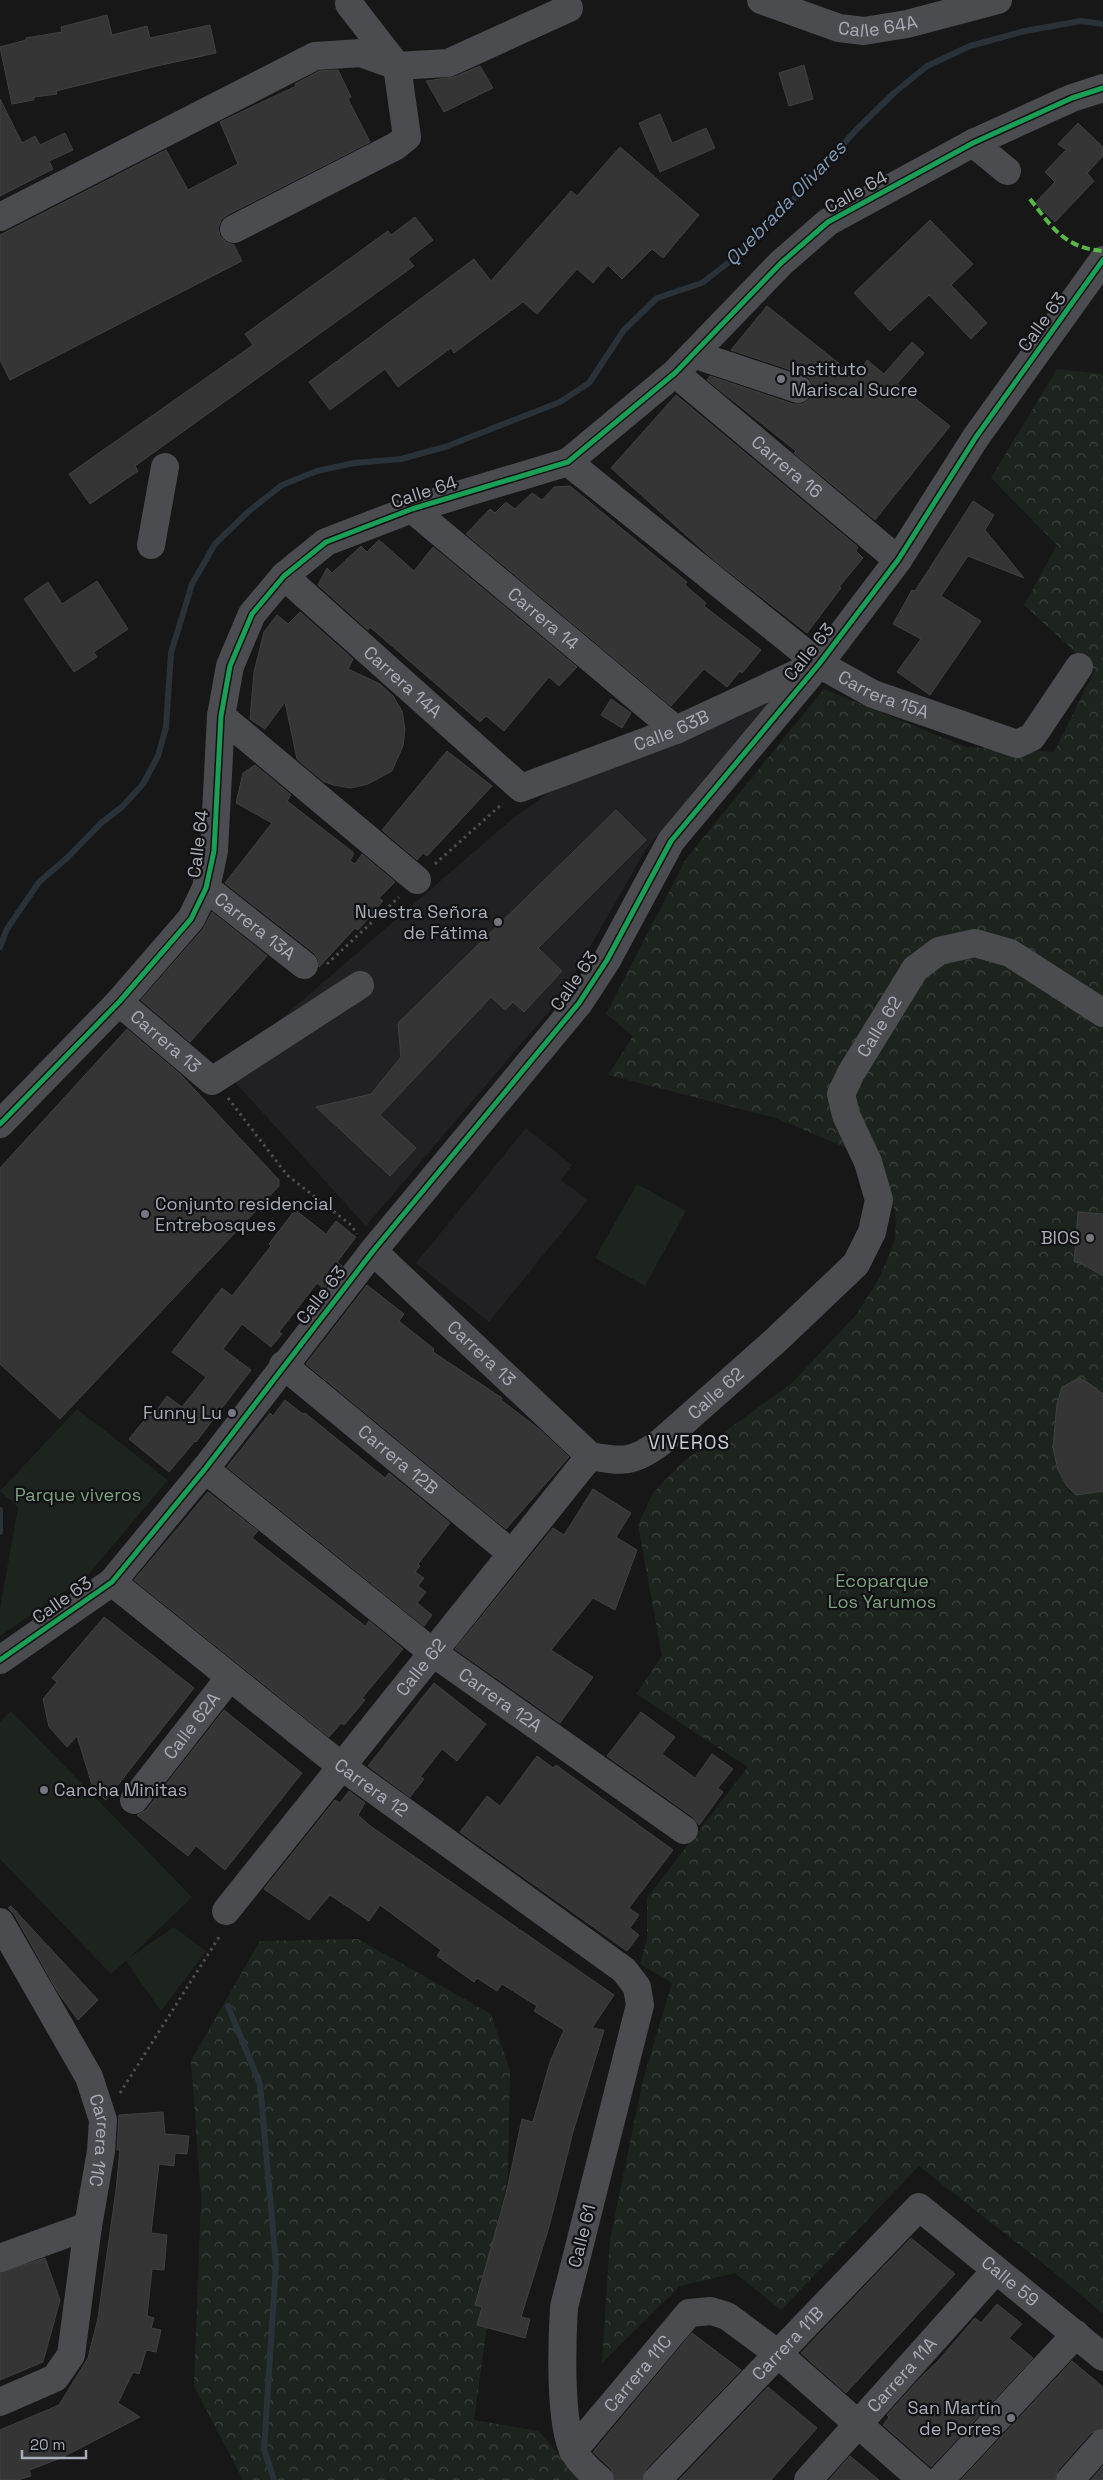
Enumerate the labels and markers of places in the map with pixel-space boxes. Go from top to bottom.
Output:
place label: Instituto Mariscal Sucre [791,357,918,401]
marker: Instituto Mariscal Sucre [775,373,787,385]
place label: Nuestra Señora de Fátima [355,900,488,944]
marker: Nuestra Señora de Fátima [492,916,504,928]
place label: Conjunto residencial Entrebosques [155,1192,333,1236]
marker: Conjunto residencial Entrebosques [139,1208,151,1220]
place label: BIOS [1041,1226,1080,1249]
marker: BIOS [1084,1232,1096,1244]
place label: Funny Lu [143,1401,222,1424]
marker: Funny Lu [226,1407,238,1419]
place label: Cancha Minitas [54,1778,187,1801]
marker: Cancha Minitas [38,1784,50,1796]
place label: San Martín de Porres [908,2396,1001,2440]
marker: San Martín de Porres [1005,2412,1017,2424]

